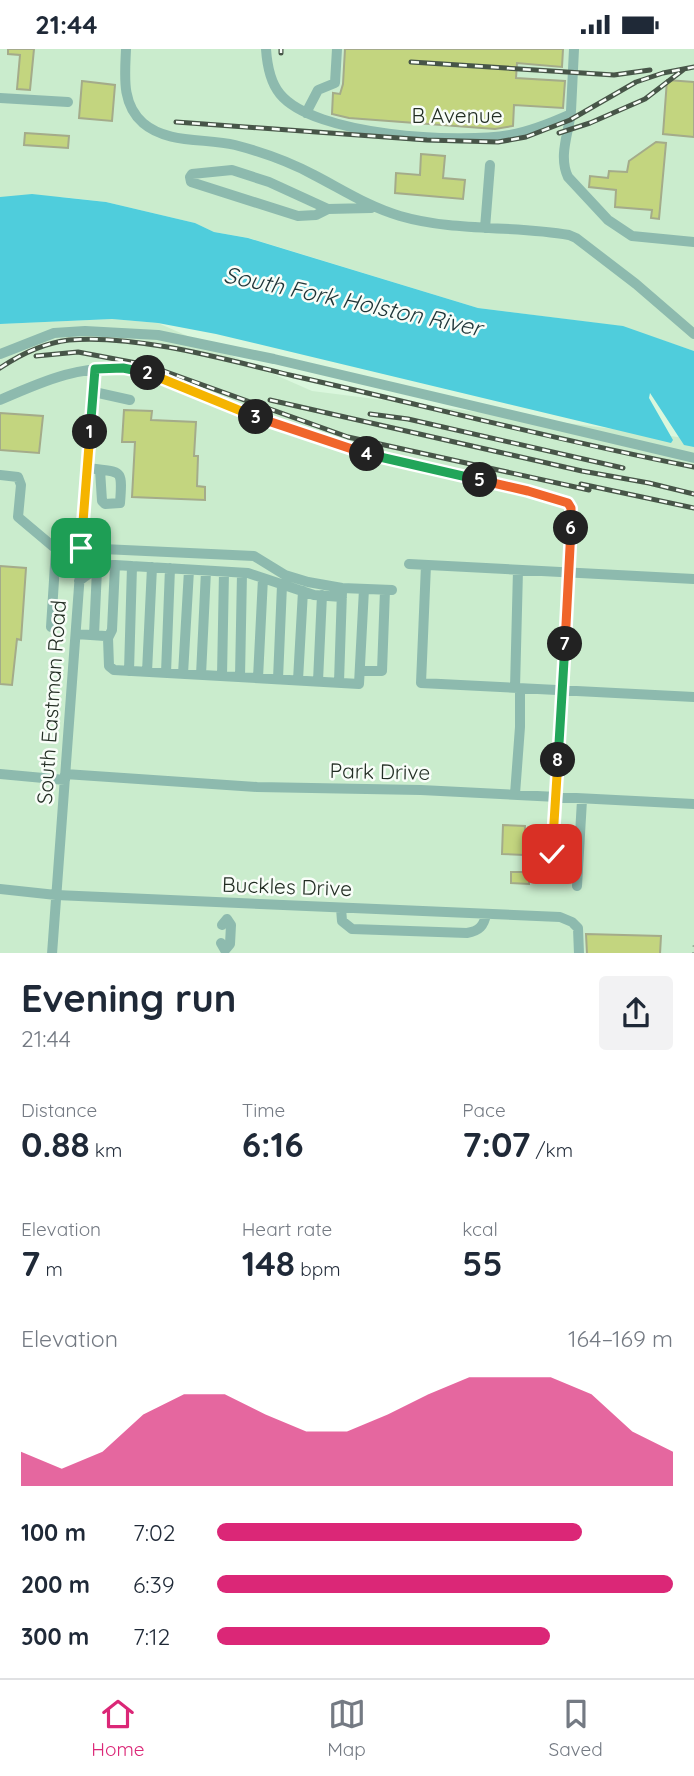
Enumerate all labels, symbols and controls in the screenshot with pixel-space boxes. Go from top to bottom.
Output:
text: 21:44 [35,8,98,41]
street label: B Avenue [411,102,503,128]
water label: South Fork Holston River [221,259,488,343]
pin: 2 [130,355,166,391]
text: 2 [142,360,153,384]
pin: 3 [238,399,274,435]
text: 3 [250,404,261,428]
pin: 1 [72,415,108,449]
text: 1 [86,419,93,443]
pin: 4 [350,437,384,471]
text: 4 [361,441,372,465]
pin: 5 [462,463,498,497]
text: 5 [474,467,485,491]
pin: 6 [554,511,588,545]
text: 6 [565,515,576,539]
pin [51,518,111,578]
icon: arrive [62,529,100,567]
street label: South Eastman Road [31,599,71,805]
pin: 7 [548,627,582,661]
text: 7 [559,631,570,655]
pin: 8 [540,743,576,777]
text: 8 [552,747,563,771]
street label: Park Drive [329,757,431,785]
pin [522,824,582,884]
icon: check [533,835,571,873]
street label: Buckles Drive [221,871,353,901]
text: Evening run [21,974,236,1022]
button: share [599,976,673,1050]
text: 21:44 [21,1024,71,1053]
text: Distance [21,1098,97,1122]
text: Time [242,1098,285,1122]
text: Pace [462,1098,506,1122]
text: 0.88 [21,1122,90,1166]
text: 6:16 [242,1122,304,1166]
text: 7:07 [462,1122,530,1166]
text: km [90,1138,122,1162]
text: /km [530,1138,573,1162]
text: Elevation [21,1217,101,1241]
text: Heart rate [242,1217,332,1241]
text: kcal [462,1217,498,1241]
text: 7 [21,1241,40,1285]
text: 148 [242,1241,295,1285]
text: 55 [462,1241,503,1285]
text: m [40,1257,63,1281]
text: bpm [295,1257,341,1281]
text: Elevation [21,1324,118,1353]
text: 164–169 m [568,1324,673,1353]
text: 100 m [21,1518,86,1547]
text: 7:02 [133,1518,176,1547]
text: 200 m [21,1570,90,1599]
text: 6:39 [133,1570,175,1599]
text: 300 m [21,1622,89,1651]
text: 7:12 [133,1622,170,1651]
tab: Home [91,1695,145,1761]
tab: Map [327,1695,366,1761]
tab: Saved [549,1695,603,1761]

